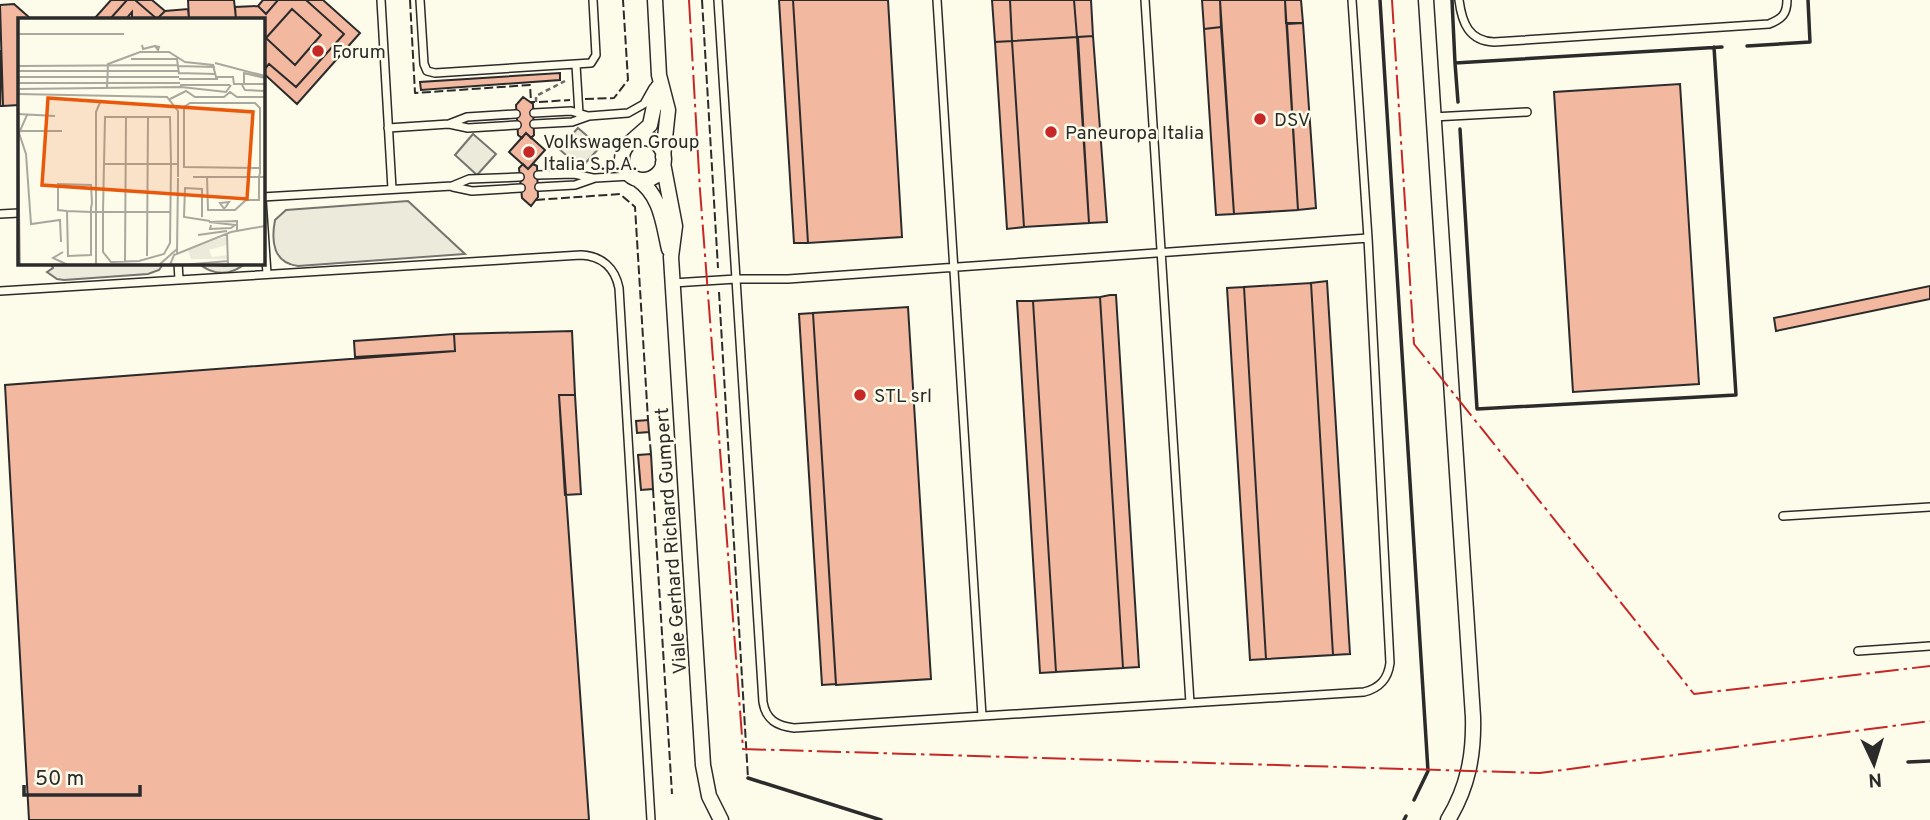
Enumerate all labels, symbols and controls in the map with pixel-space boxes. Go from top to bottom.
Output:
inset map [18,18,264,264]
place label: Forum [332,41,386,65]
marker: Forum [310,43,326,59]
place label: DSV [1274,109,1310,133]
marker: DSV [1252,111,1268,127]
place label: Paneuropa Italia [1065,122,1204,146]
marker: Paneuropa Italia [1043,124,1059,140]
place label: Volkswagen Group Italia S.p.A. [543,131,700,177]
marker: Volkswagen Group Italia S.p.A. [521,144,537,160]
place label: STL srl [874,385,932,409]
marker: STL srl [852,387,868,403]
street label: Viale Gerhard Richard Gumpert [651,407,693,675]
north arrow [1839,729,1909,799]
scale bar [24,754,140,798]
text: 50 m [35,766,84,793]
text: N [1867,767,1883,791]

